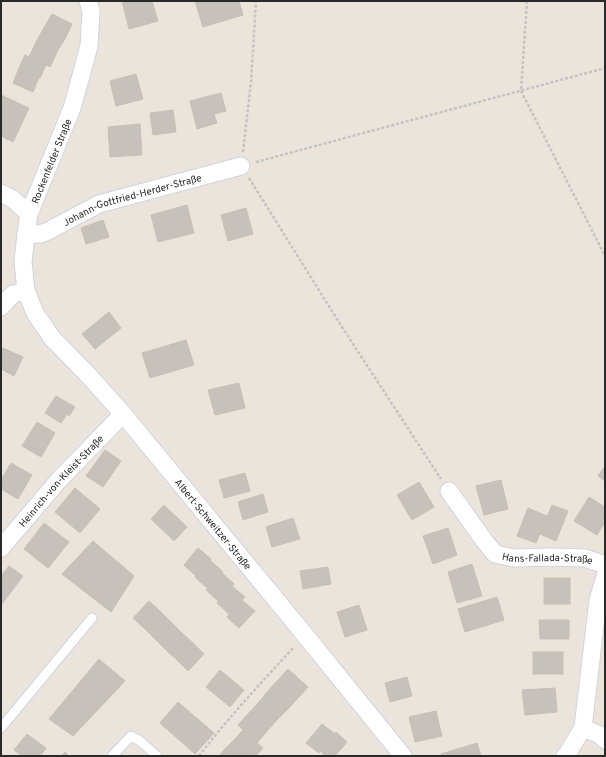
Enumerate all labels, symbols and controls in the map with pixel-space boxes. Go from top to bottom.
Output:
street label: Rockenfelder Straße [29,117,75,206]
street label: Johann-Gottfried-Herder-Straße [61,172,203,230]
street label: Heinrich-von-Kleist-Straße [17,433,107,530]
street label: Albert-Schweitzer-Straße [171,477,254,573]
street label: Hans-Fallada-Straße [501,551,594,568]

